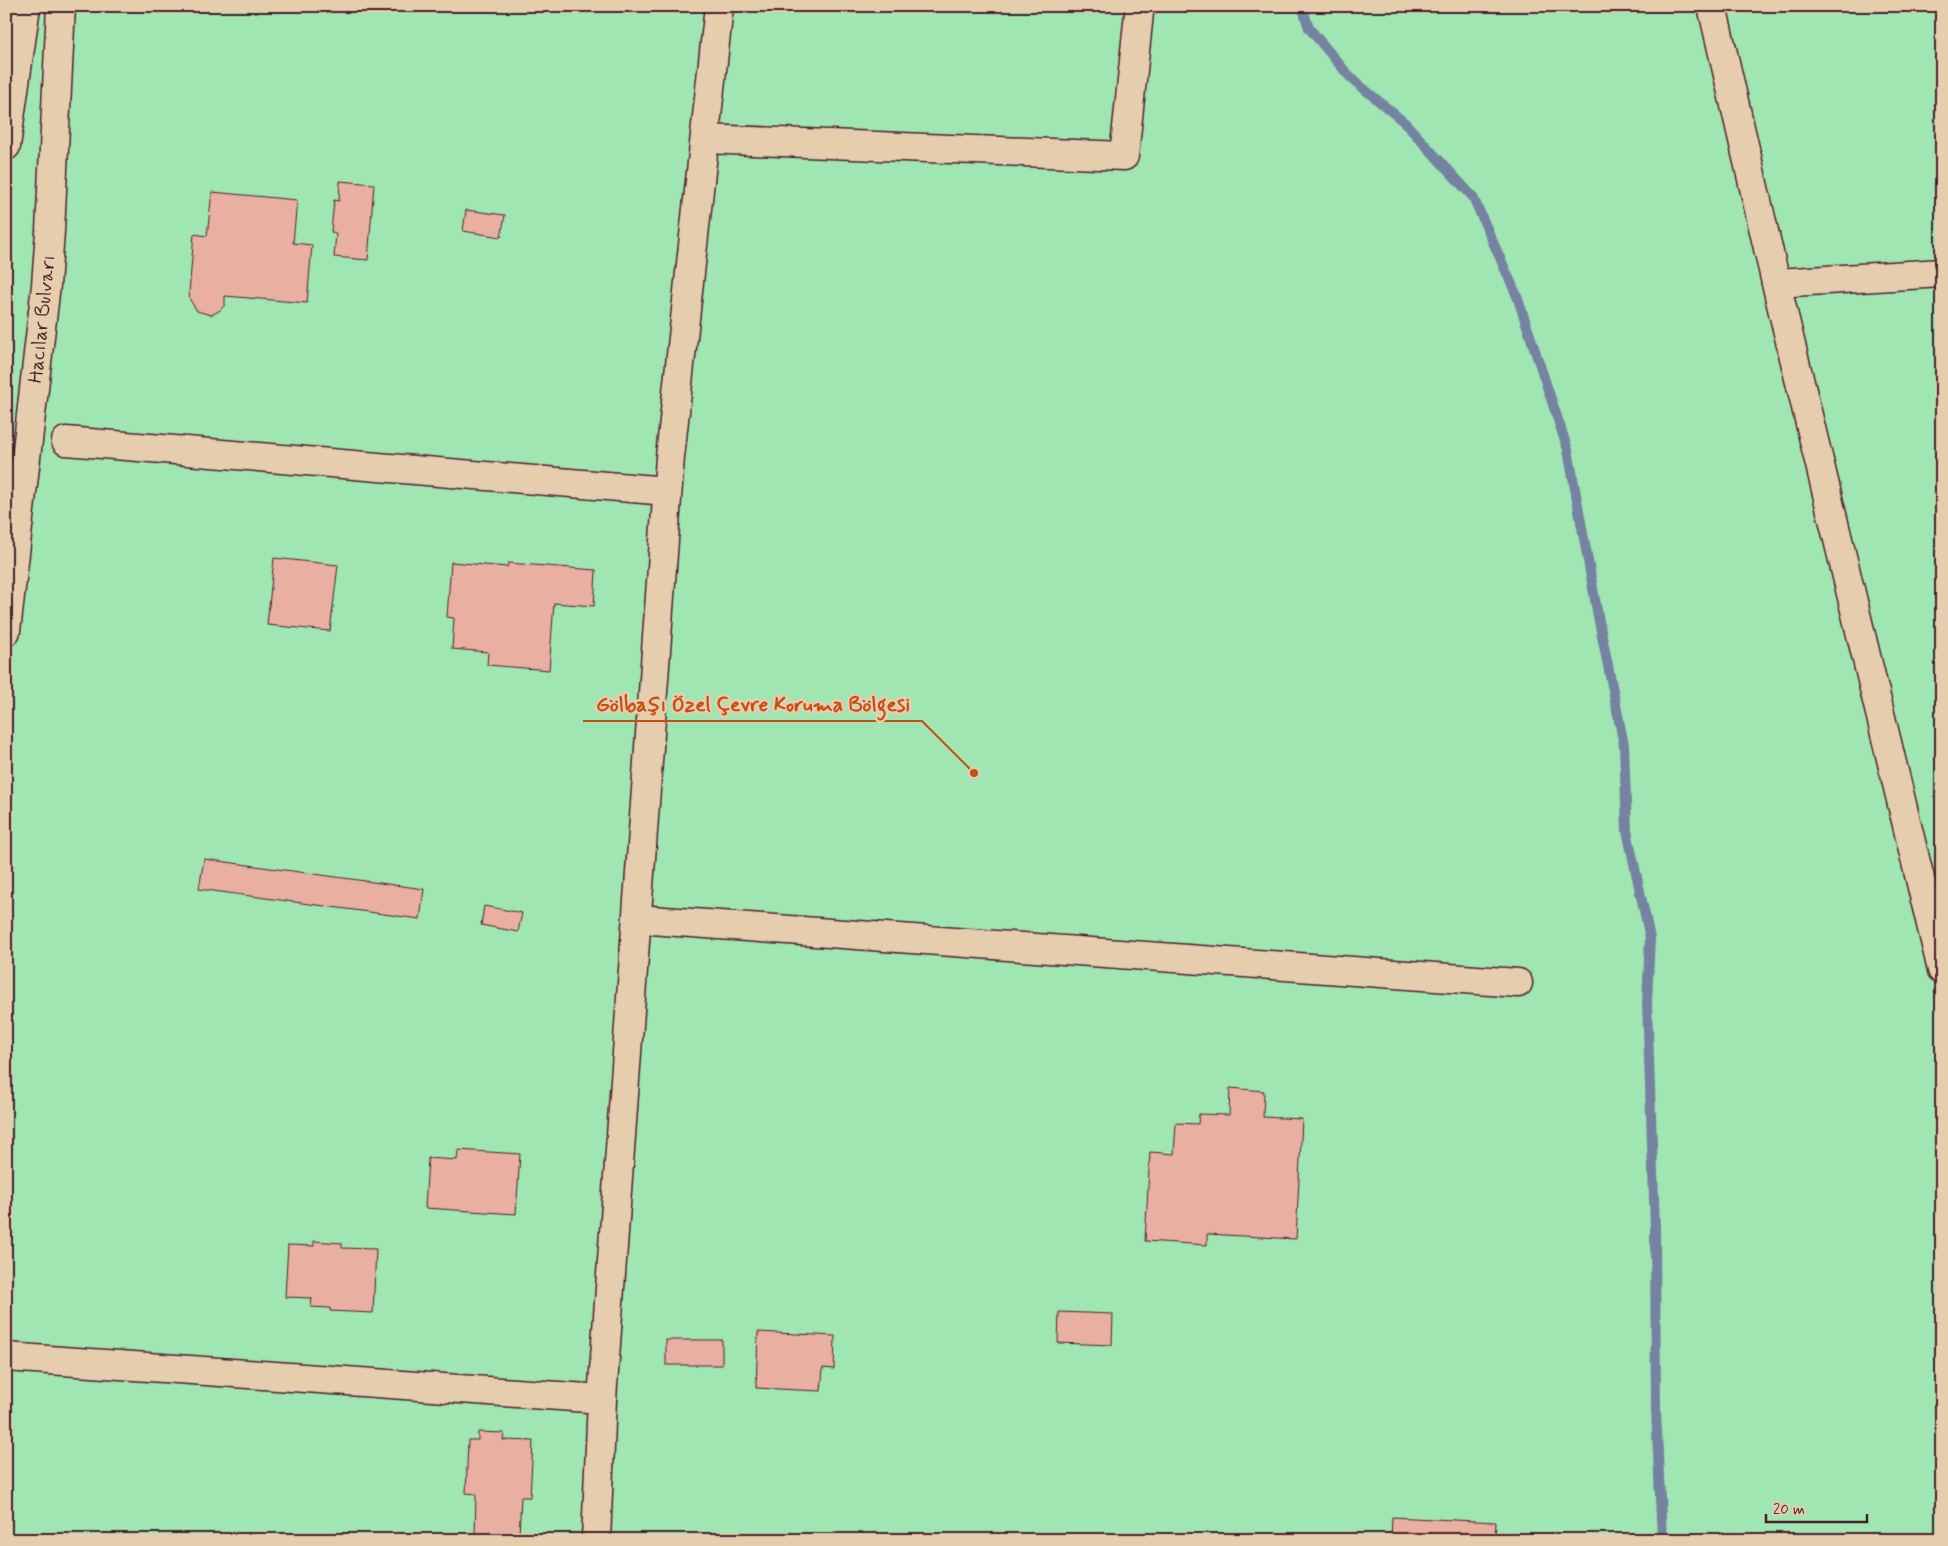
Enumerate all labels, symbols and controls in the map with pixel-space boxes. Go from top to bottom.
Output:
street label: Hacılar Bulvarı [22,254,63,385]
callout: Gölbaşı Özel Çevre Koruma Bölgesi [583,685,922,721]
text: Gölbaşı Özel Çevre Koruma Bölgesi [596,691,910,721]
scale bar [1766,1491,1867,1523]
text: 20 m [1773,1500,1805,1520]

